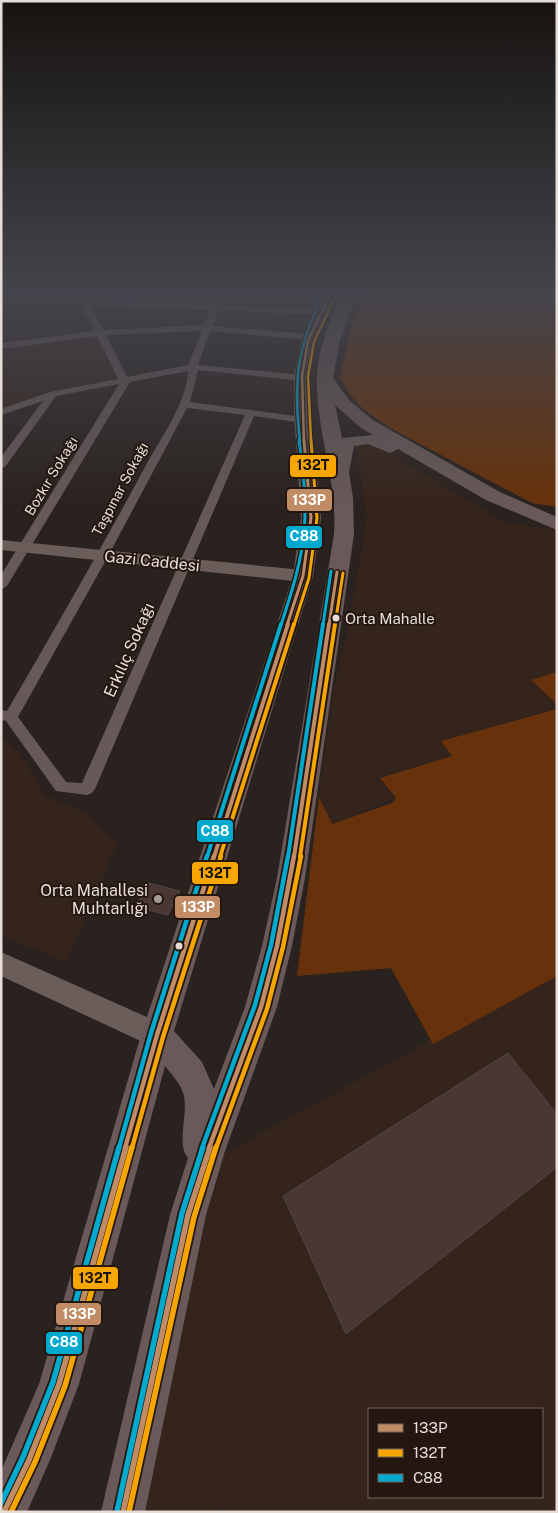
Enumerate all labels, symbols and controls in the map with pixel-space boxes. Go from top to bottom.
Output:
street label: Bozkır Sokağı [21,434,81,518]
street label: Taşpınar Sokağı [89,440,151,538]
line badge: 132T [289,454,337,478]
text: 132T [297,457,330,473]
line badge: 133P [286,488,333,512]
text: 133P [292,492,326,508]
line badge: C88 [285,525,323,549]
text: C88 [290,528,318,544]
street label: Gazi Caddesi [103,547,201,575]
street label: Erkılıç Sokağı [100,600,158,700]
place label: Orta Mahalle [345,610,435,627]
marker: Orta Mahalle [331,613,341,623]
line badge: C88 [196,819,234,843]
text: C88 [201,823,229,839]
line badge: 132T [191,861,239,885]
text: 132T [199,865,232,881]
place label: Orta Mahallesi Muhtarlığı [40,881,148,918]
marker: Orta Mahallesi Muhtarlığı [152,893,164,905]
line badge: 133P [174,895,221,919]
text: 133P [181,899,215,915]
unlabelled marker [174,941,184,951]
line badge: 132T [72,1266,119,1290]
text: 132T [79,1270,112,1286]
line badge: 133P [55,1302,102,1326]
text: 133P [62,1306,96,1322]
line badge: C88 [45,1331,83,1355]
text: C88 [50,1334,78,1350]
legend [368,1408,543,1498]
text: 133P [413,1419,448,1436]
text: 132T [413,1444,446,1461]
text: C88 [413,1469,443,1486]

